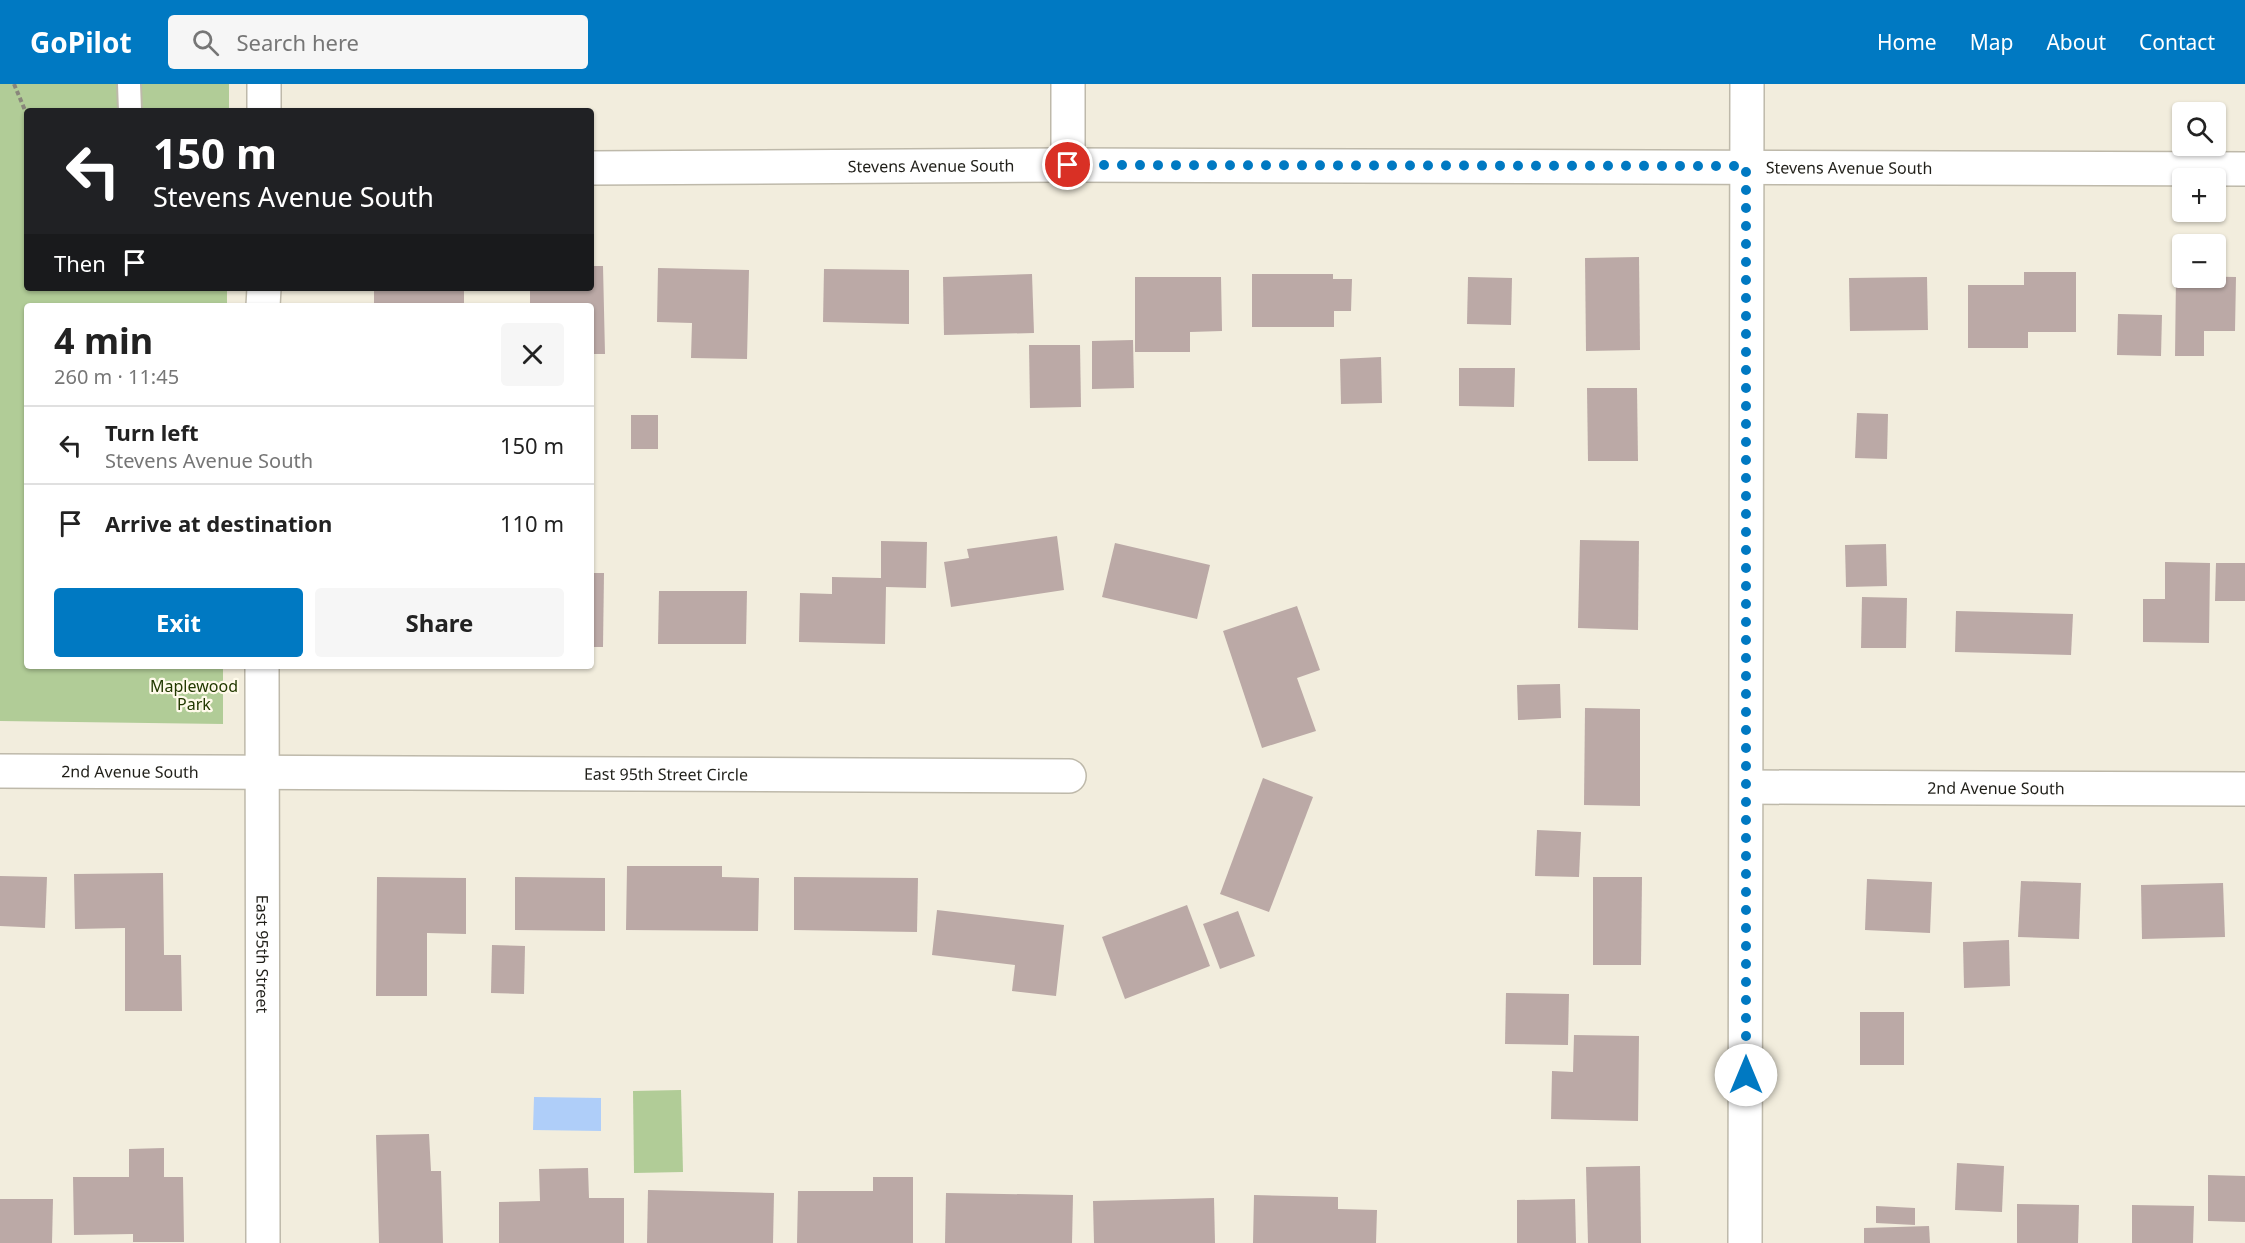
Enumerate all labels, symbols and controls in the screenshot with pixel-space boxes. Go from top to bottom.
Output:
search box [168,15,588,69]
text: GoPilot [30,23,132,61]
icon: search [189,26,222,59]
text: Search here [237,27,359,57]
text: Home [1877,28,1937,56]
text: Map [1970,28,2013,56]
text: About [2046,28,2106,56]
text: Contact [2139,28,2215,56]
map controls [2172,102,2226,288]
button: search [2172,102,2226,156]
text: 150 m [153,124,277,181]
icon: left [54,132,132,210]
pin [1042,139,1093,190]
icon: arrive [1051,148,1084,181]
street label: Stevens Avenue South [848,154,1014,177]
street label: Stevens Avenue South [1766,156,1932,179]
button: + [2172,168,2226,222]
text: Stevens Avenue South [153,178,434,215]
button: − [2172,234,2226,288]
icon: arrive [118,246,151,279]
text: Then [54,248,106,278]
text: 4 min [54,316,153,365]
button: close [501,323,564,386]
text: 260 m · 11:45 [54,363,179,390]
text: Turn left [105,417,199,447]
icon: left [54,429,87,462]
text: 150 m [500,430,564,460]
text: Stevens Avenue South [105,447,313,474]
icon: arrive [54,507,87,540]
text: Arrive at destination [105,508,332,538]
text: 110 m [500,508,564,538]
button: Exit [54,588,303,657]
button: Share [315,588,564,657]
park label: Maplewood Park [150,675,238,715]
street label: 2nd Avenue South [61,760,199,783]
street label: East 95th Street Circle [584,763,748,785]
street label: 2nd Avenue South [1927,777,2065,799]
street label: East 95th Street [251,895,274,1013]
position arrow [1714,1043,1778,1107]

